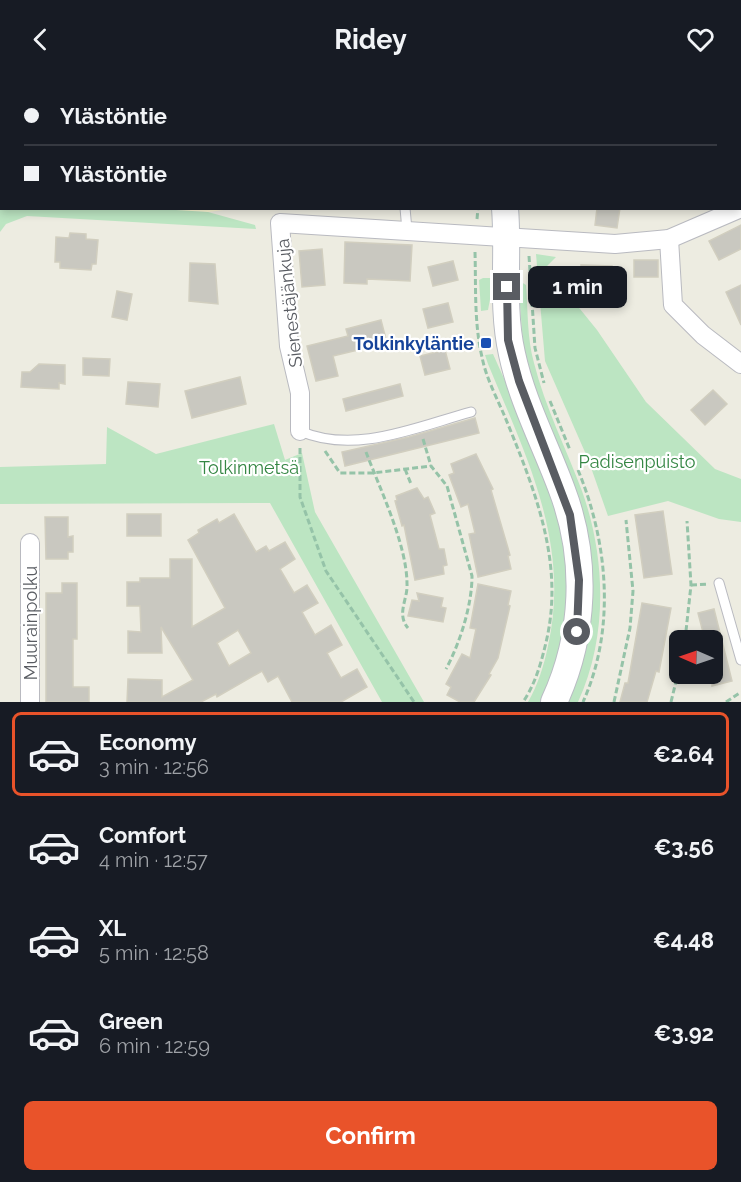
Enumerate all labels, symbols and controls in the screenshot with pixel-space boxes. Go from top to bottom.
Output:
icon: back [24,23,57,56]
icon: heart [684,23,717,56]
text: Ridey [334,24,407,55]
text: Ylästöntie [60,103,167,129]
text: Ylästöntie [60,161,167,187]
street label: Sienestäjänkuja [272,238,306,368]
callout: 1 min [528,266,627,308]
route end [493,273,520,300]
text: 1 min [552,275,603,299]
place label: Tolkinkyläntie [353,333,474,354]
marker: Tolkinkyläntie [479,336,493,350]
park label: Padisenpuisto [579,451,696,472]
park label: Tolkinmetsä [199,457,299,478]
street label: Muurainpolku [20,566,41,680]
route start [563,618,590,645]
north arrow [669,630,723,684]
map controls [669,630,723,684]
icon: car [27,727,81,781]
text: Economy [99,729,197,755]
text: €2.64 [653,741,714,767]
text: 3 min · 12:56 [99,755,209,779]
icon: car [27,820,81,874]
text: Comfort [99,822,186,848]
text: €3.56 [654,834,714,860]
text: 4 min · 12:57 [99,848,208,872]
icon: car [27,913,81,967]
text: XL [99,915,126,941]
text: €4.48 [653,927,714,953]
text: 5 min · 12:58 [99,941,209,965]
icon: car [27,1006,81,1060]
text: Green [99,1008,163,1034]
text: €3.92 [654,1020,714,1046]
text: 6 min · 12:59 [99,1034,210,1058]
button: Confirm [24,1101,717,1170]

